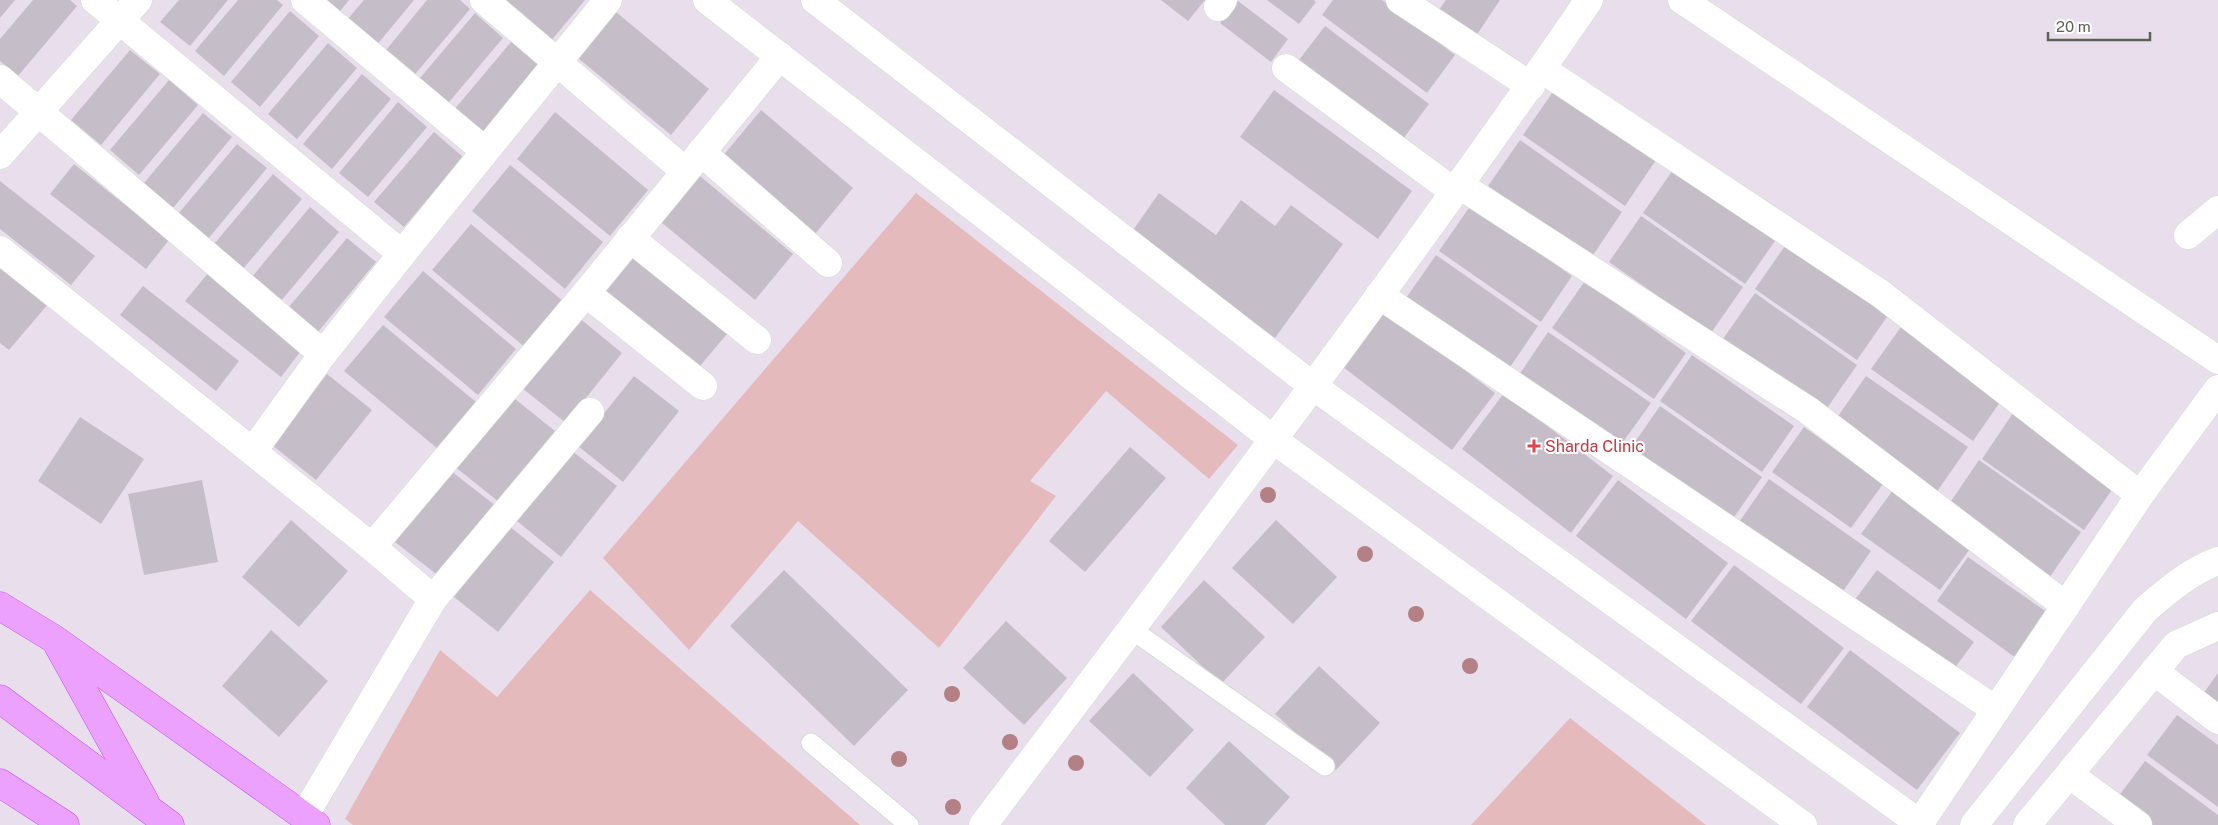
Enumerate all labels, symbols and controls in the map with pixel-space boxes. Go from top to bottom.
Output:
scale bar [2048,10,2150,42]
text: 20 m [2056,18,2091,35]
place label: Sharda Clinic [1545,437,1644,456]
marker: Sharda Clinic [1527,439,1541,453]

